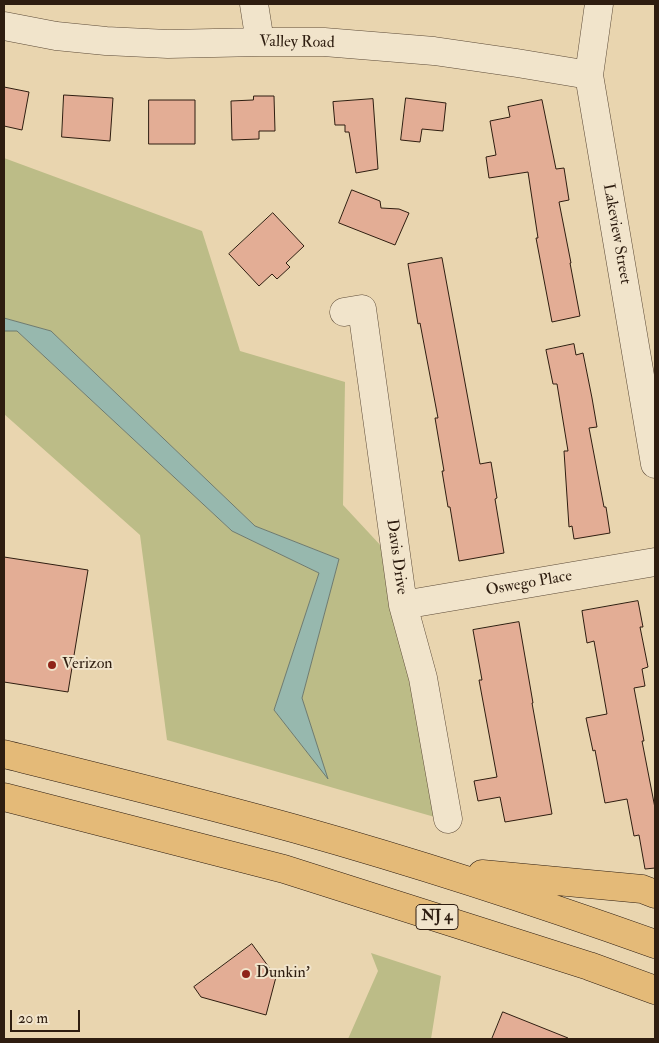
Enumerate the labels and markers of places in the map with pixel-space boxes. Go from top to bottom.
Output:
place label: Verizon [62,655,113,675]
marker: Verizon [46,659,58,671]
place label: Dunkin' [256,964,310,984]
marker: Dunkin' [240,968,252,980]

